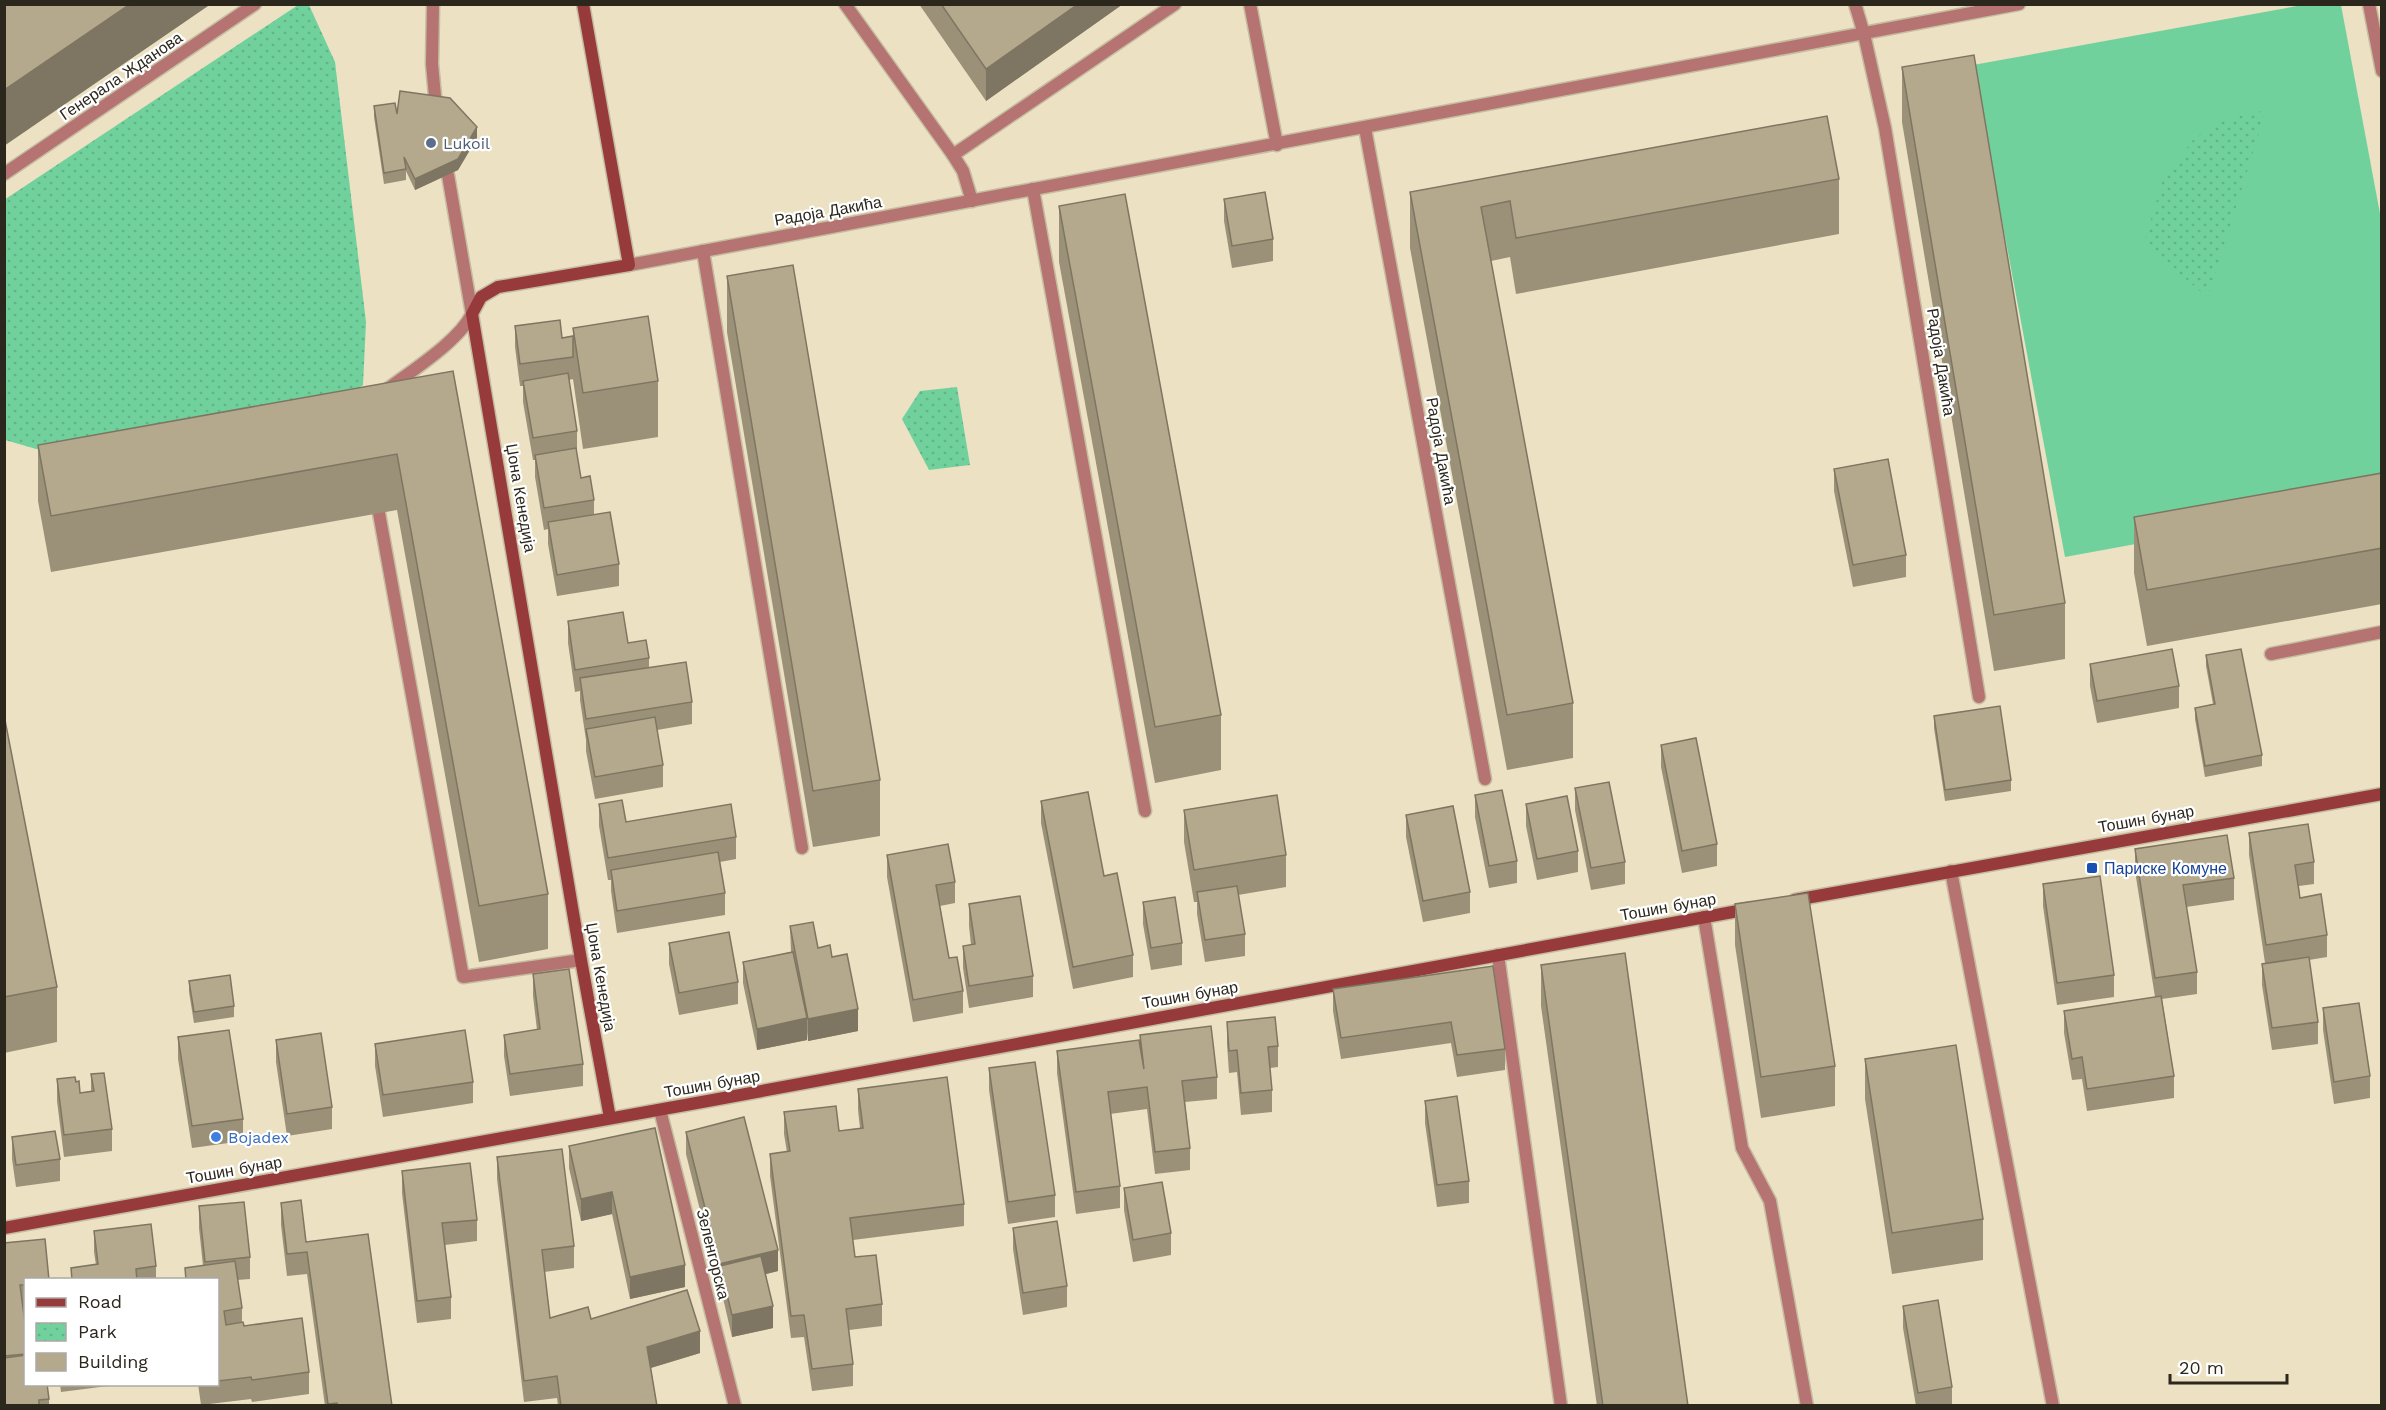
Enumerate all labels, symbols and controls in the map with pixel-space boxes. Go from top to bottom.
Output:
street label: Генерала Жданова [56,28,186,124]
place label: Lukoil [443,134,490,153]
marker: Lukoil [424,136,438,150]
street label: Радоја Дакића [773,192,883,230]
street label: Радоја Дакића [1923,307,1959,417]
street label: Радоја Дакића [1422,396,1460,506]
street label: Џона Кенедија [502,442,540,554]
street label: Тошин бунар [2097,801,2195,837]
place label: Париске Комуне [2104,859,2227,878]
marker: Париске Комуне [2085,861,2099,875]
street label: Тошин бунар [1619,889,1717,925]
street label: Џона Кенедија [582,921,620,1033]
street label: Тошин бунар [1141,977,1239,1013]
street label: Тошин бунар [663,1066,761,1102]
place label: Bojadex [228,1128,289,1147]
marker: Bojadex [209,1130,223,1144]
street label: Тошин бунар [185,1152,283,1188]
street label: Зеленгорска [693,1207,733,1301]
legend [24,1278,219,1386]
text: Road [78,1291,122,1312]
text: Park [78,1321,117,1342]
scale bar [2170,1347,2287,1385]
text: Building [78,1351,148,1372]
text: 20 m [2179,1357,2224,1378]

